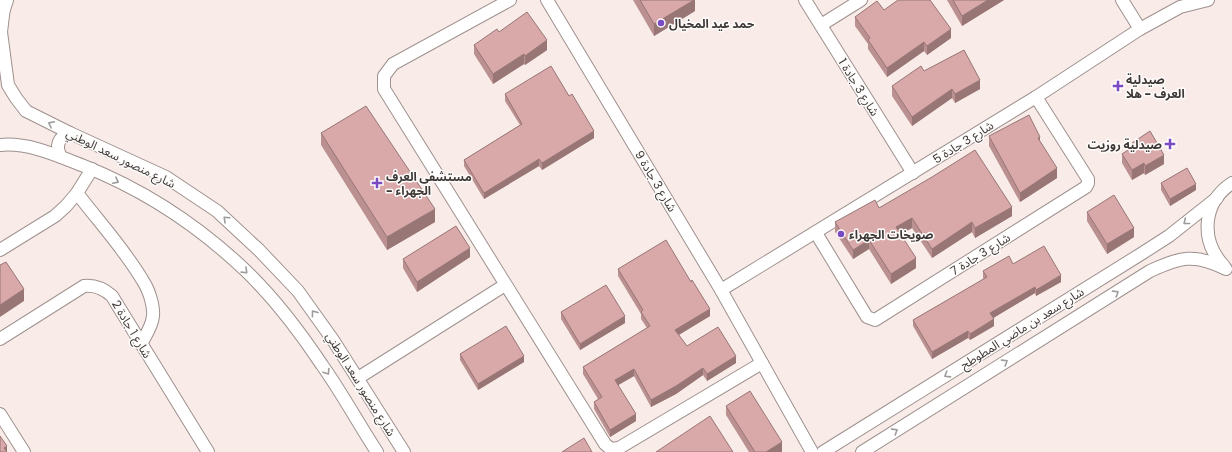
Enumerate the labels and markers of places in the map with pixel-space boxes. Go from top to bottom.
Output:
place label: حمد عيد المخيال [669,15,755,32]
marker: حمد عيد المخيال [656,18,666,28]
place label: صيدلية العرف - هلا [1126,71,1185,102]
marker: صيدلية العرف - هلا [1113,81,1123,91]
place label: صيدلية روزيت [1087,136,1162,153]
marker: صيدلية روزيت [1165,139,1175,149]
place label: مستشفى العرف - الجهراء [386,168,472,199]
marker: مستشفى العرف - الجهراء [371,177,383,189]
place label: صويخات الجهراء [849,226,934,243]
marker: صويخات الجهراء [836,229,846,239]

